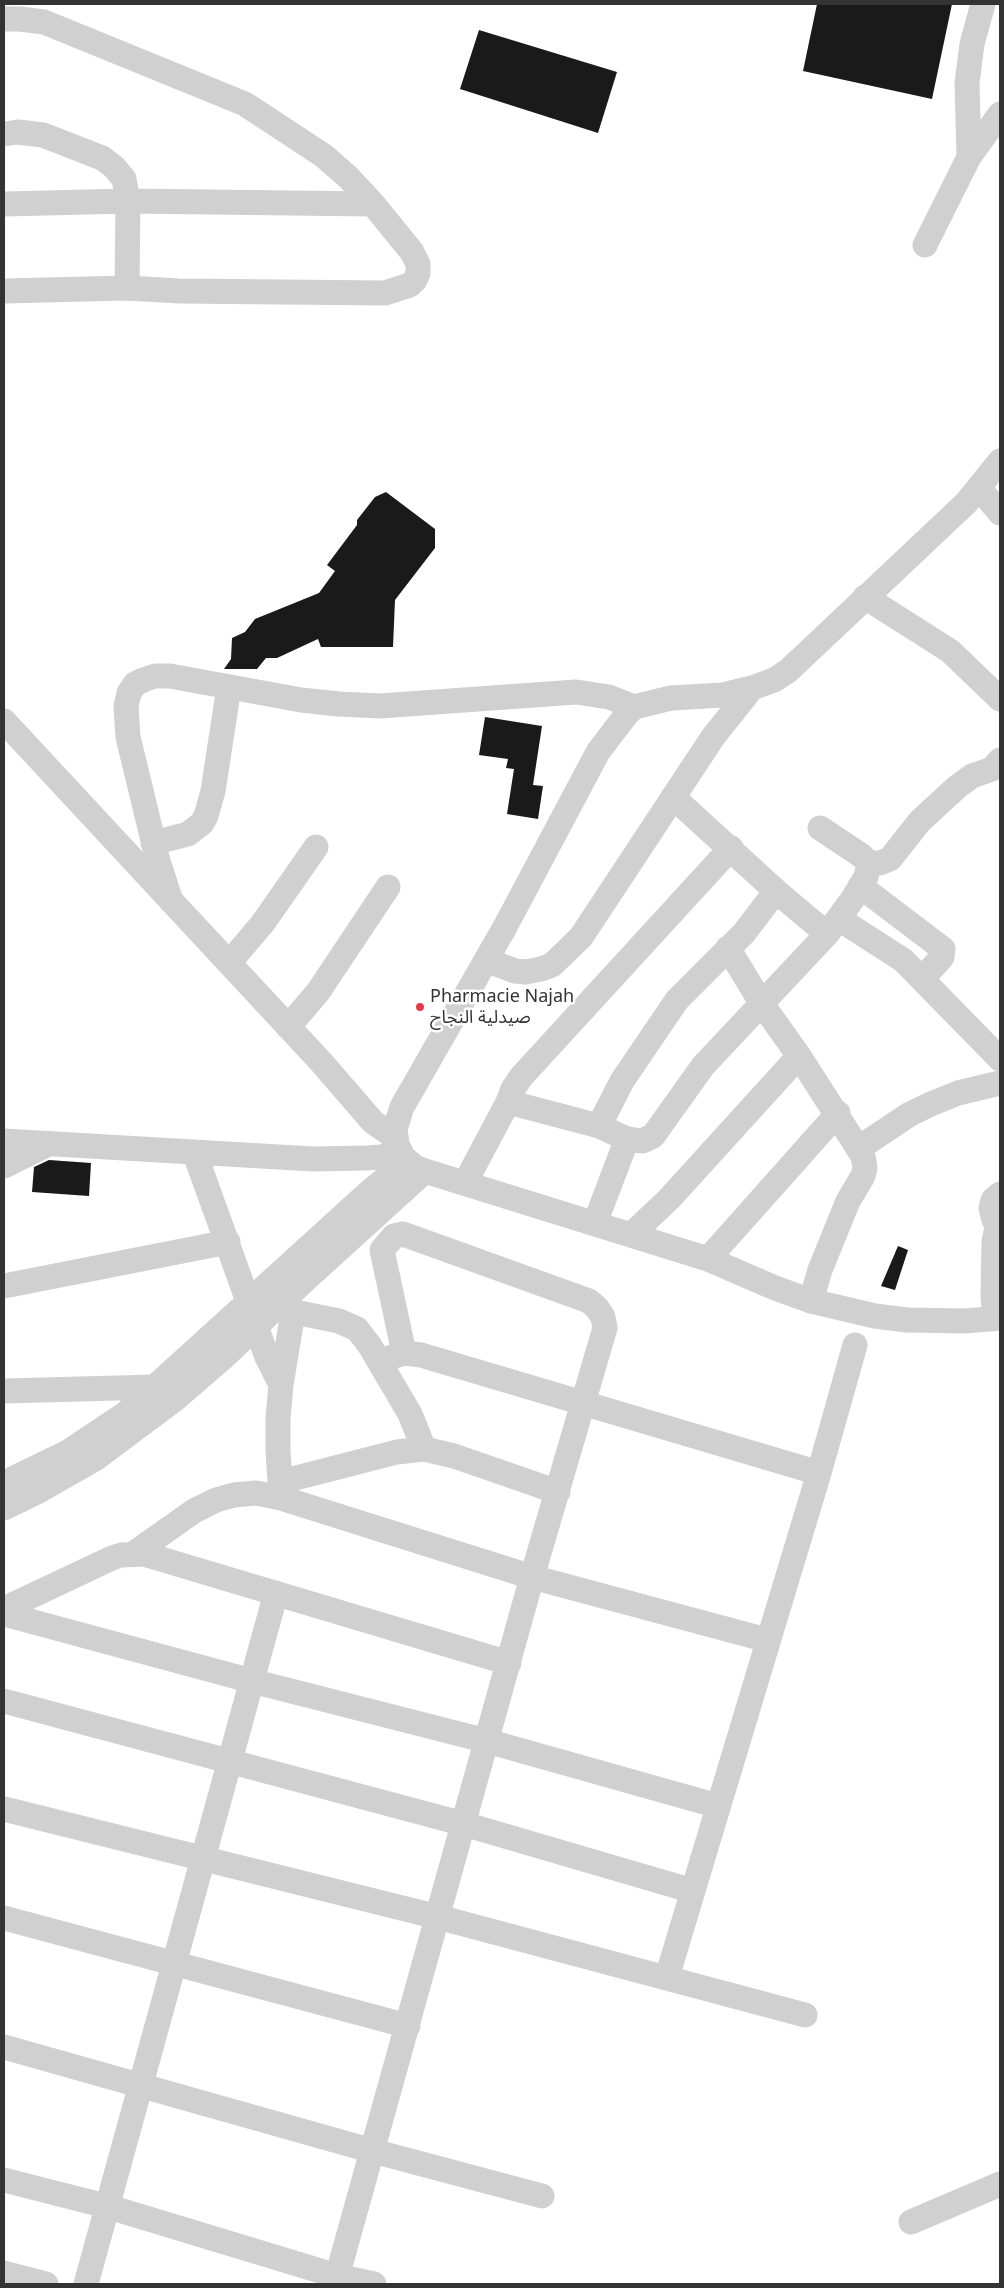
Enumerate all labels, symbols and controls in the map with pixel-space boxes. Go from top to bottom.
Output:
place label: Pharmacie Najah صيدلية النجاح [430,986,574,1028]
marker: Pharmacie Najah صيدلية النجاح [414,1001,426,1013]

